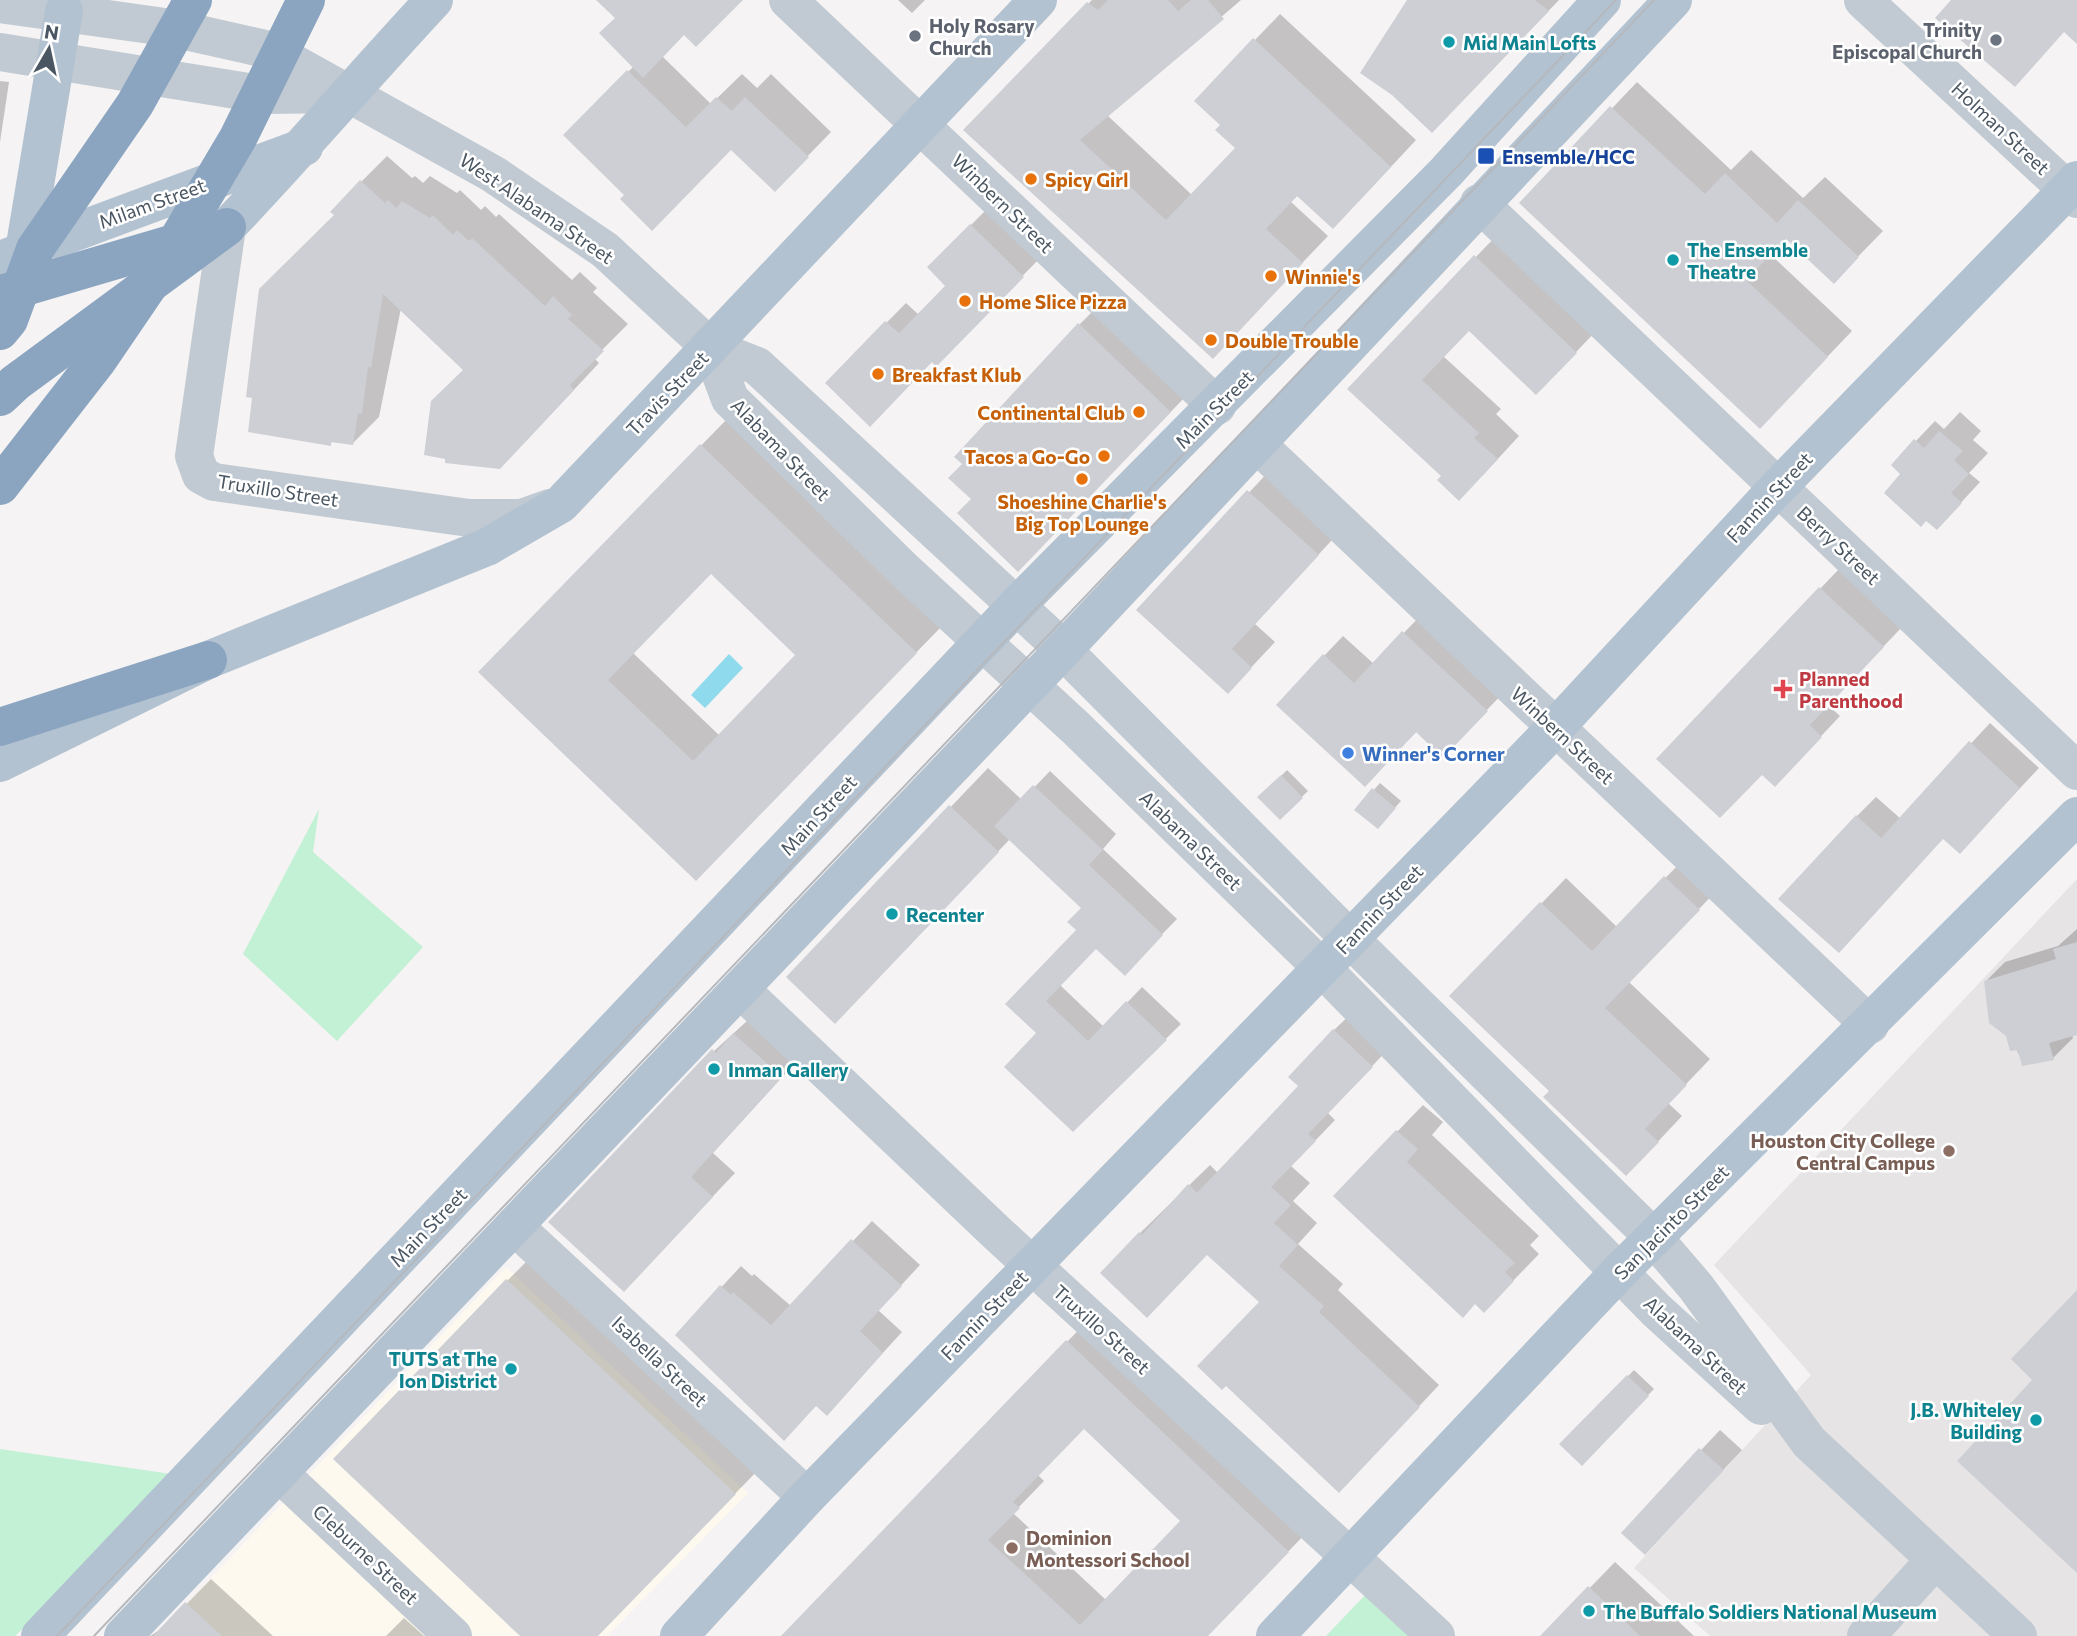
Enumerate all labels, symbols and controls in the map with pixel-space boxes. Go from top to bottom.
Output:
north arrow [14,14,84,84]
place label: Holy Rosary Church [929,14,1035,59]
place label: Trinity Episcopal Church [1832,18,1983,63]
text: N [43,19,61,44]
marker: Holy Rosary Church [907,28,923,44]
place label: Mid Main Lofts [1463,31,1597,54]
marker: Trinity Episcopal Church [1988,32,2004,48]
marker: Mid Main Lofts [1441,34,1457,50]
street label: Holman Street [1947,77,2055,179]
place label: Ensemble/HCC [1502,145,1635,168]
marker: Ensemble/HCC [1476,146,1496,166]
street label: West Alabama Street [456,148,619,268]
street label: Winbern Street [947,149,1059,257]
place label: Spicy Girl [1045,168,1128,191]
marker: Spicy Girl [1023,171,1039,187]
street label: Milam Street [96,173,209,233]
place label: The Ensemble Theatre [1687,238,1808,283]
marker: The Ensemble Theatre [1665,252,1681,268]
place label: Winnie's [1285,265,1361,288]
marker: Winnie's [1263,268,1279,284]
place label: Home Slice Pizza [979,290,1127,313]
marker: Home Slice Pizza [957,293,973,309]
place label: Double Trouble [1225,329,1358,352]
marker: Double Trouble [1203,332,1219,348]
street label: Travis Street [621,346,713,440]
place label: Breakfast Klub [892,363,1022,386]
street label: Main Street [1170,365,1258,453]
marker: Breakfast Klub [870,366,886,382]
street label: Alabama Street [727,393,836,505]
place label: Continental Club [977,401,1125,424]
marker: Continental Club [1131,404,1147,420]
place label: Tacos a Go-Go [964,445,1090,468]
street label: Fannin Street [1721,447,1817,547]
marker: Tacos a Go-Go [1096,448,1112,464]
street label: Truxillo Street [216,469,340,511]
marker: Shoeshine Charlie's Big Top Lounge [1074,471,1090,487]
place label: Shoeshine Charlie's Big Top Lounge [998,490,1167,535]
street label: Berry Street [1793,501,1885,589]
place label: Planned Parenthood [1799,667,1903,712]
marker: Planned Parenthood [1773,679,1793,699]
street label: Winbern Street [1507,681,1619,789]
place label: Winner's Corner [1362,742,1505,765]
marker: Winner's Corner [1340,745,1356,761]
street label: Main Street [775,770,861,860]
street label: Alabama Street [1135,786,1247,895]
street label: Fannin Street [1331,859,1427,958]
place label: Recenter [906,903,985,926]
marker: Recenter [884,906,900,922]
place label: Inman Gallery [728,1058,849,1081]
marker: Inman Gallery [706,1061,722,1077]
place label: Houston City College Central Campus [1751,1129,1935,1174]
marker: Houston City College Central Campus [1941,1143,1957,1159]
street label: San Jacinto Street [1609,1160,1733,1284]
street label: Main Street [385,1183,472,1271]
street label: Fannin Street [936,1265,1032,1364]
street label: Truxillo Street [1049,1280,1155,1379]
street label: Alabama Street [1640,1291,1753,1399]
street label: Isabella Street [608,1311,713,1411]
place label: TUTS at The Ion District [389,1347,497,1392]
marker: TUTS at The Ion District [503,1361,519,1377]
place label: J.B. Whiteley Building [1910,1398,2023,1443]
marker: J.B. Whiteley Building [2028,1412,2044,1428]
street label: Cleburne Street [309,1499,424,1609]
place label: Dominion Montessori School [1026,1526,1190,1571]
marker: Dominion Montessori School [1004,1540,1020,1556]
place label: The Buffalo Soldiers National Museum [1603,1600,1937,1623]
marker: The Buffalo Soldiers National Museum [1581,1603,1597,1619]

